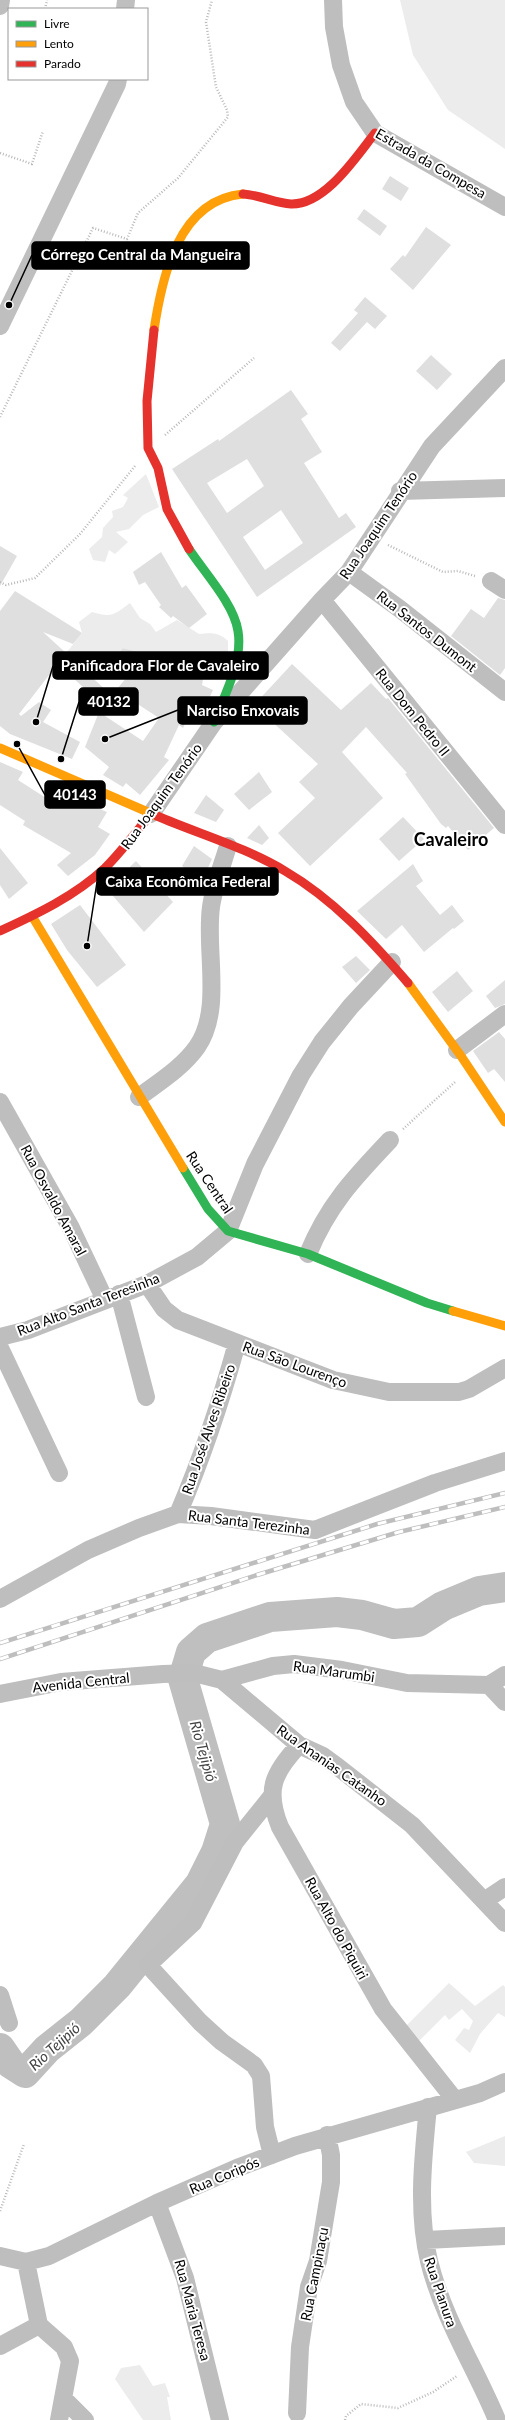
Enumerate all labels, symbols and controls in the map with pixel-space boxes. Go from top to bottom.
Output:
legend [8,8,148,80]
text: Livre [44,16,70,31]
text: Lento [44,36,74,51]
text: Parado [44,56,81,71]
street label: Estrada da Compesa [373,124,489,202]
callout: Córrego Central da Mangueira [32,242,249,269]
text: Córrego Central da Mangueira [41,245,241,263]
street label: Rua Joaquim Tenório [336,468,421,582]
street label: Rua Santos Dumont [374,587,480,675]
callout: Panificadora Flor de Cavaleiro [53,652,268,679]
text: Panificadora Flor de Cavaleiro [61,656,260,674]
street label: Rua Dom Pedro II [372,665,454,759]
callout: 40132 [79,688,138,715]
text: 40132 [87,692,131,710]
callout: Narciso Enxovais [178,697,307,724]
text: Narciso Enxovais [187,701,300,719]
street label: Rua Joaquim Tenório [117,740,205,852]
callout: 40143 [45,781,105,808]
text: 40143 [53,785,97,803]
district label: Cavaleiro [414,828,488,850]
callout: Caixa Econômica Federal [97,868,278,895]
text: Caixa Econômica Federal [105,872,271,890]
street label: Rua Osvaldo Amaral [18,1142,90,1258]
street label: Rua Central [183,1148,237,1216]
street label: Rua Alto Santa Teresinha [14,1269,162,1339]
street label: Rua São Lourenço [241,1337,350,1391]
street label: Rua José Alves Ribeiro [178,1362,238,1496]
street label: Rua Santa Terezinha [187,1506,311,1538]
street label: Rua Marumbi [292,1657,376,1685]
street label: Avenida Central [32,1668,130,1696]
water label: Rio Tejipió [187,1718,221,1784]
street label: Rua Ananias Catanho [274,1721,390,1809]
street label: Rua Alto do Piquiri [302,1874,372,1982]
water label: Rio Tejipió [25,2018,83,2074]
street label: Rua Coripós [186,2153,262,2197]
street label: Rua Campinaçu [297,2226,331,2322]
street label: Rua Planura [421,2255,461,2329]
street label: Rua Maria Teresa [171,2257,215,2363]

